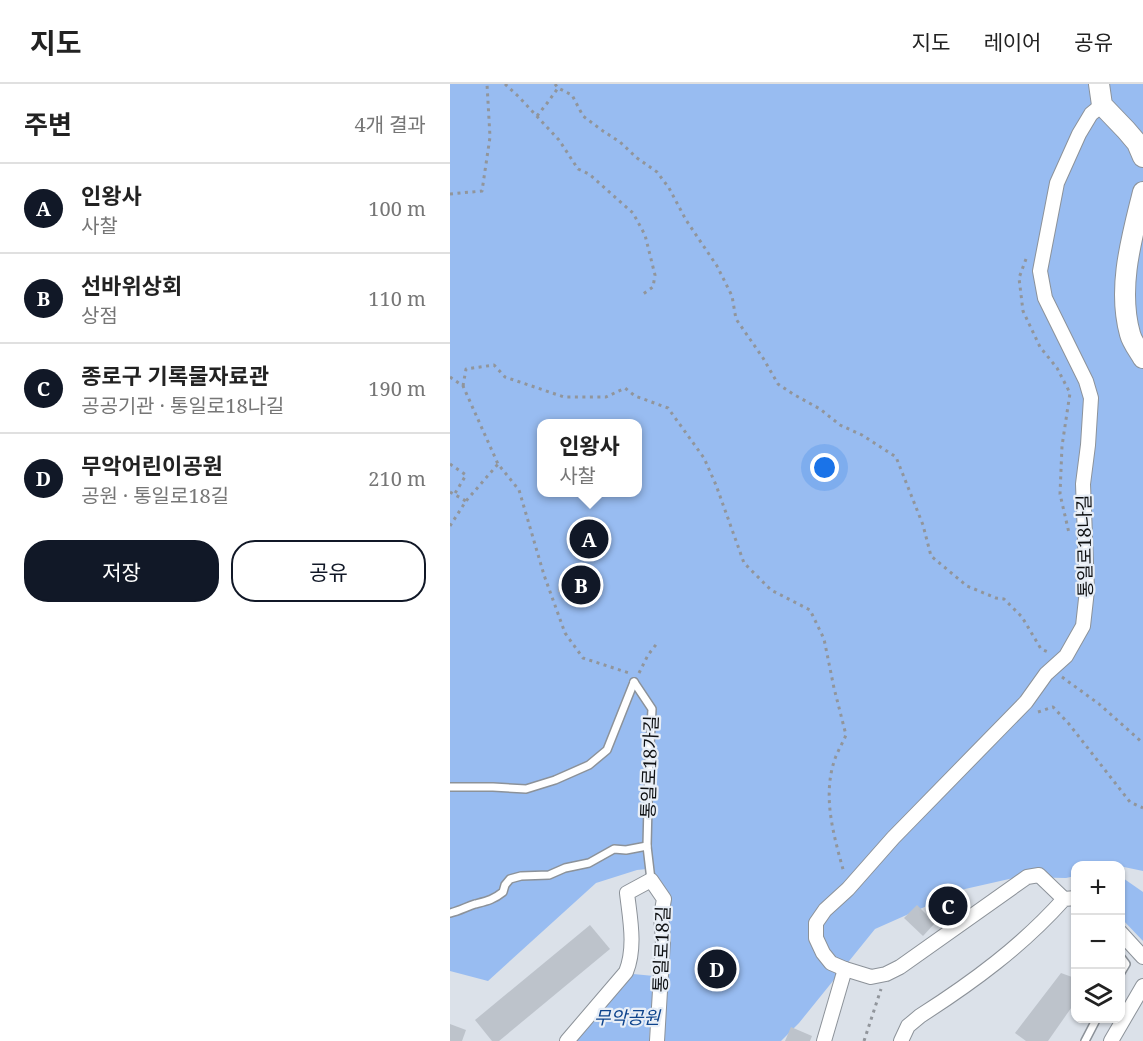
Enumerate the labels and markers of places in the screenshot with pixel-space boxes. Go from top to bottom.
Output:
pin: A [570,516,608,562]
pin: B [562,562,600,608]
pin: C [928,884,968,928]
pin: D [698,946,736,992]

